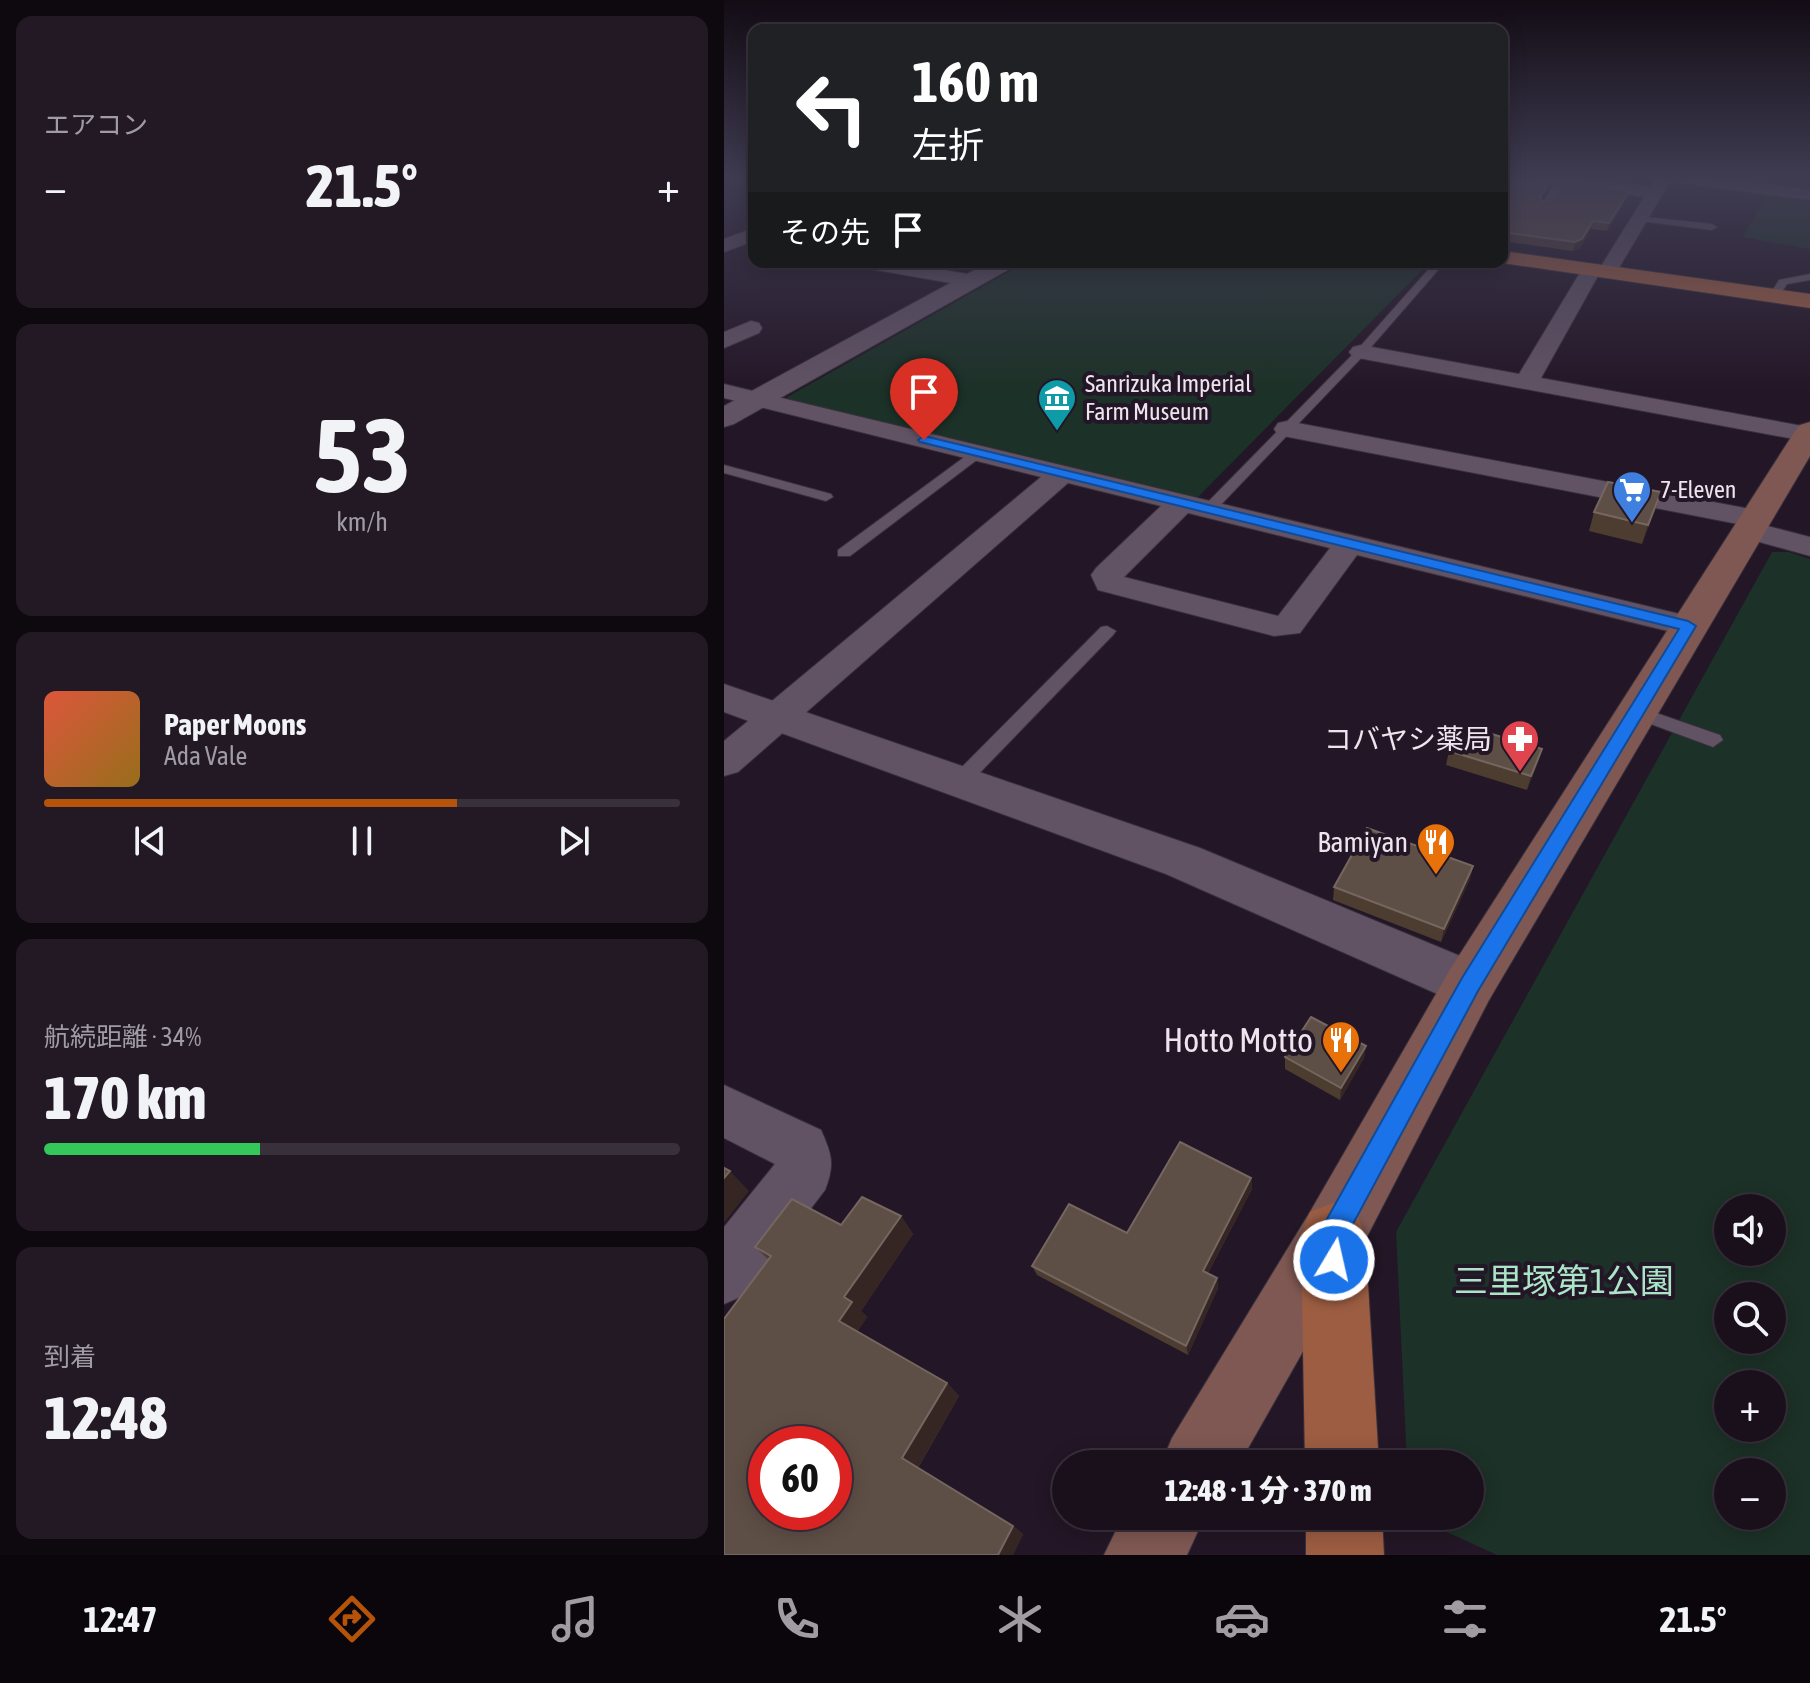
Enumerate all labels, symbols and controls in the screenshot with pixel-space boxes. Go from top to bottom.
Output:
text: 160 m [912,50,1039,114]
icon: left [780,56,884,160]
text: エアコン [44,110,148,140]
text: 左折 [912,124,984,166]
text: 21.5° [306,151,418,220]
text: − [44,161,67,211]
text: + [657,161,680,211]
icon: arrive [886,208,930,252]
text: その先 [780,215,870,249]
pin [890,358,958,440]
icon: arrive [902,370,946,414]
place label: Sanrizuka Imperial Farm Museum [1085,370,1252,425]
museum icon: Sanrizuka Imperial Farm Museum [1036,377,1078,432]
text: 53 [313,395,411,514]
supermarket icon: 7-Eleven [1611,469,1653,524]
place label: 7-Eleven [1660,476,1736,503]
text: km/h [336,507,388,537]
text: Paper Moons [164,707,306,741]
pharmacy icon: コバヤシ薬局 [1499,718,1541,773]
place label: コバヤシ薬局 [1324,723,1492,755]
text: Ada Vale [164,741,247,771]
icon: previous [128,819,172,863]
icon: pause [340,819,384,863]
icon: next [552,819,596,863]
restaurant icon: Bamiyan [1415,821,1457,876]
place label: Bamiyan [1317,826,1408,858]
restaurant icon: Hotto Motto [1320,1019,1362,1074]
place label: Hotto Motto [1163,1020,1313,1059]
text: 航続距離 · 34% [44,1022,201,1052]
text: 170 km [44,1063,206,1132]
map controls [1714,1194,1786,1530]
button: sound [1714,1194,1786,1266]
position arrow [1292,1218,1376,1302]
park label: 三里塚第1公園 [1454,1261,1674,1300]
button: search [1714,1282,1786,1354]
text: 到着 [44,1342,96,1372]
button: + [1714,1370,1786,1442]
text: 12:48 [44,1383,167,1452]
speed limit sign: 60 [748,1426,852,1530]
button: − [1714,1458,1786,1530]
text: 12:48 · 1 分 · 370 m [1164,1473,1372,1507]
icon: directions [324,1591,380,1647]
icon: music [547,1591,603,1647]
icon: phone [769,1591,825,1647]
icon: climate [992,1591,1048,1647]
icon: car [1214,1591,1270,1647]
icon: filters [1437,1591,1493,1647]
text: 12:47 [83,1598,157,1640]
text: 21.5° [1660,1598,1727,1640]

